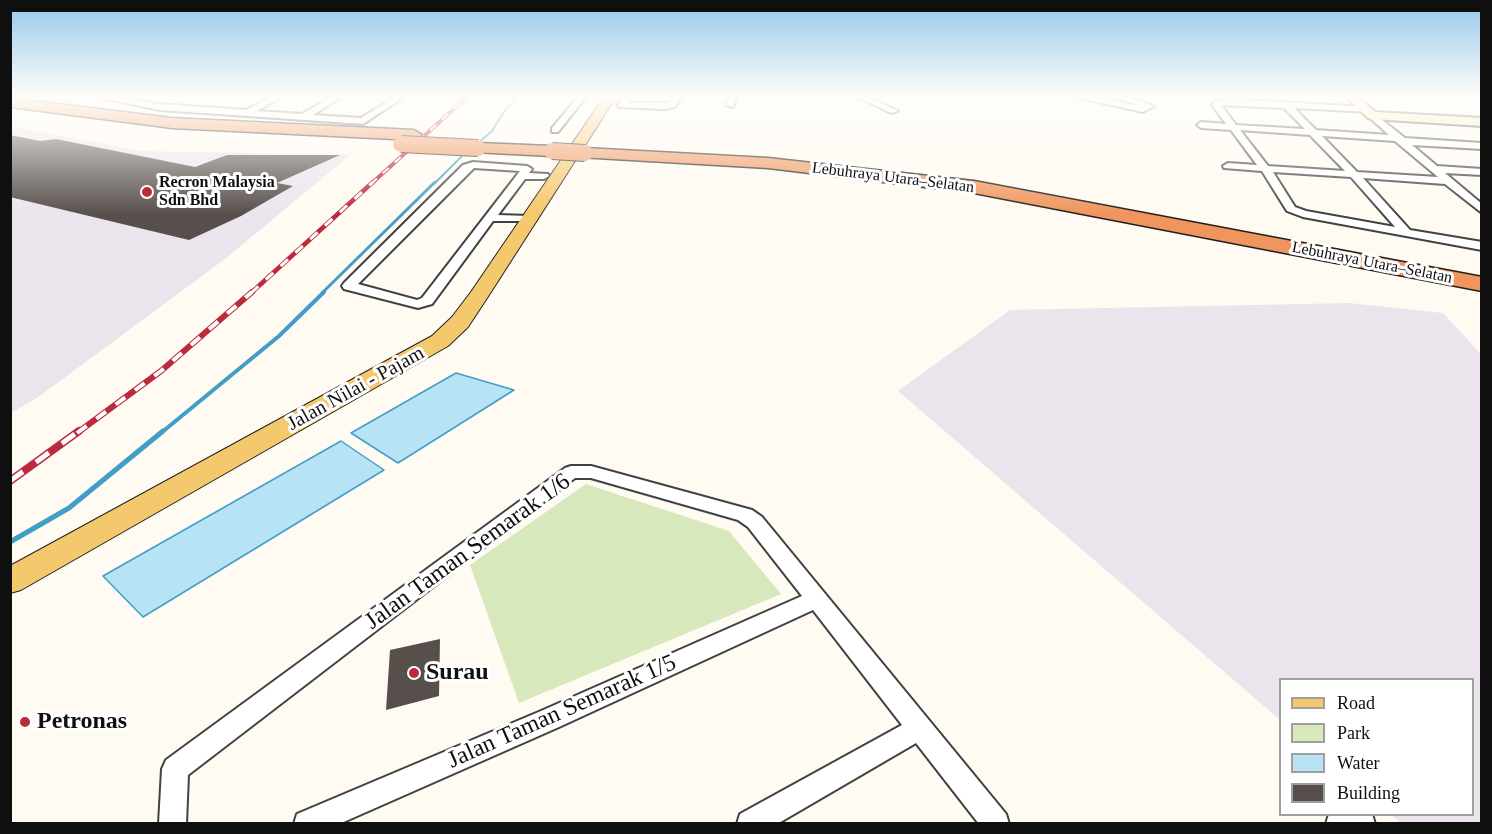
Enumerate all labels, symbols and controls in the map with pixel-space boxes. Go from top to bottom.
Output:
street label: Lebuhraya Utara–Selatan [811,159,975,197]
place label: Recron Malaysia Sdn Bhd [159,173,275,211]
marker: Recron Malaysia Sdn Bhd [140,185,154,199]
street label: Lebuhraya Utara–Selatan [1290,238,1454,288]
street label: Jalan Nilai - Pajam [283,341,429,437]
street label: Jalan Taman Semarak 1/6 [360,468,576,636]
street label: Jalan Taman Semarak 1/5 [443,649,681,775]
place label: Surau [426,659,489,687]
marker: Surau [407,666,421,680]
legend [1279,678,1474,816]
text: Road [1337,693,1375,713]
place label: Petronas [37,708,127,736]
marker: Petronas [18,715,32,729]
text: Park [1337,723,1370,743]
text: Water [1337,753,1380,773]
text: Building [1337,783,1400,803]

